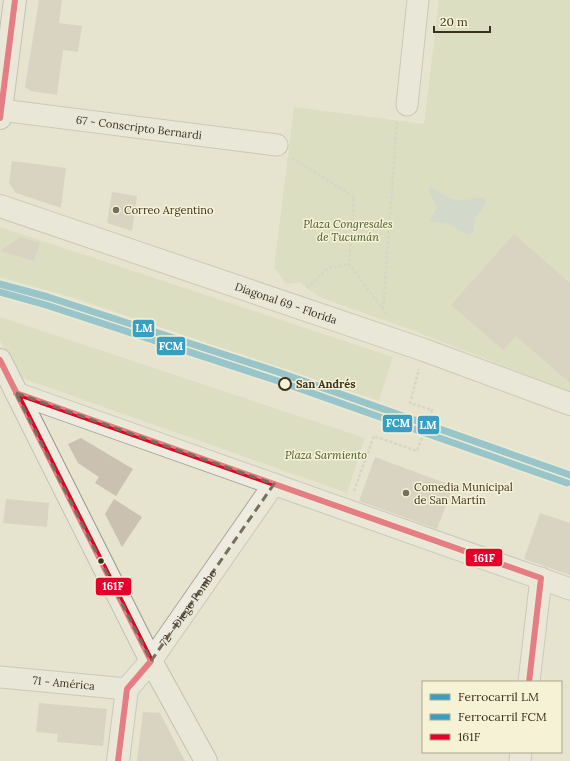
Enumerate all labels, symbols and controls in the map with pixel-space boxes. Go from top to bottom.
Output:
scale bar [434,8,490,34]
text: 20 m [440,14,468,29]
street label: 67 - Conscripto Bernardi [75,113,203,142]
place label: Correo Argentino [124,203,213,217]
marker: Correo Argentino [111,205,121,215]
park label: Plaza Congresales de Tucumán [303,217,393,244]
street label: Diagonal 69 - Florida [233,279,339,327]
line badge: LM [132,319,155,338]
text: LM [135,321,153,335]
line badge: FCM [156,336,186,356]
text: FCM [159,339,184,353]
marker: San Andrés [278,377,292,391]
place label: San Andrés [296,377,356,391]
line badge: FCM [382,414,413,433]
line badge: LM [417,415,440,435]
text: FCM [386,416,411,430]
text: LM [419,418,437,432]
park label: Plaza Sarmiento [285,448,367,462]
place label: Comedia Municipal de San Martín [414,480,513,507]
marker: Comedia Municipal de San Martín [401,488,411,498]
line badge: 161F [465,548,503,567]
text: 161F [473,551,495,565]
unlabelled marker [96,556,106,566]
street label: 72 - Diego Pombo [157,566,220,649]
line badge: 161F [95,577,132,596]
text: 161F [102,579,124,593]
street label: 71 - América [32,673,96,693]
legend [422,681,562,753]
text: Ferrocarril LM [458,689,539,704]
text: Ferrocarril FCM [458,709,547,724]
text: 161F [458,729,481,744]

